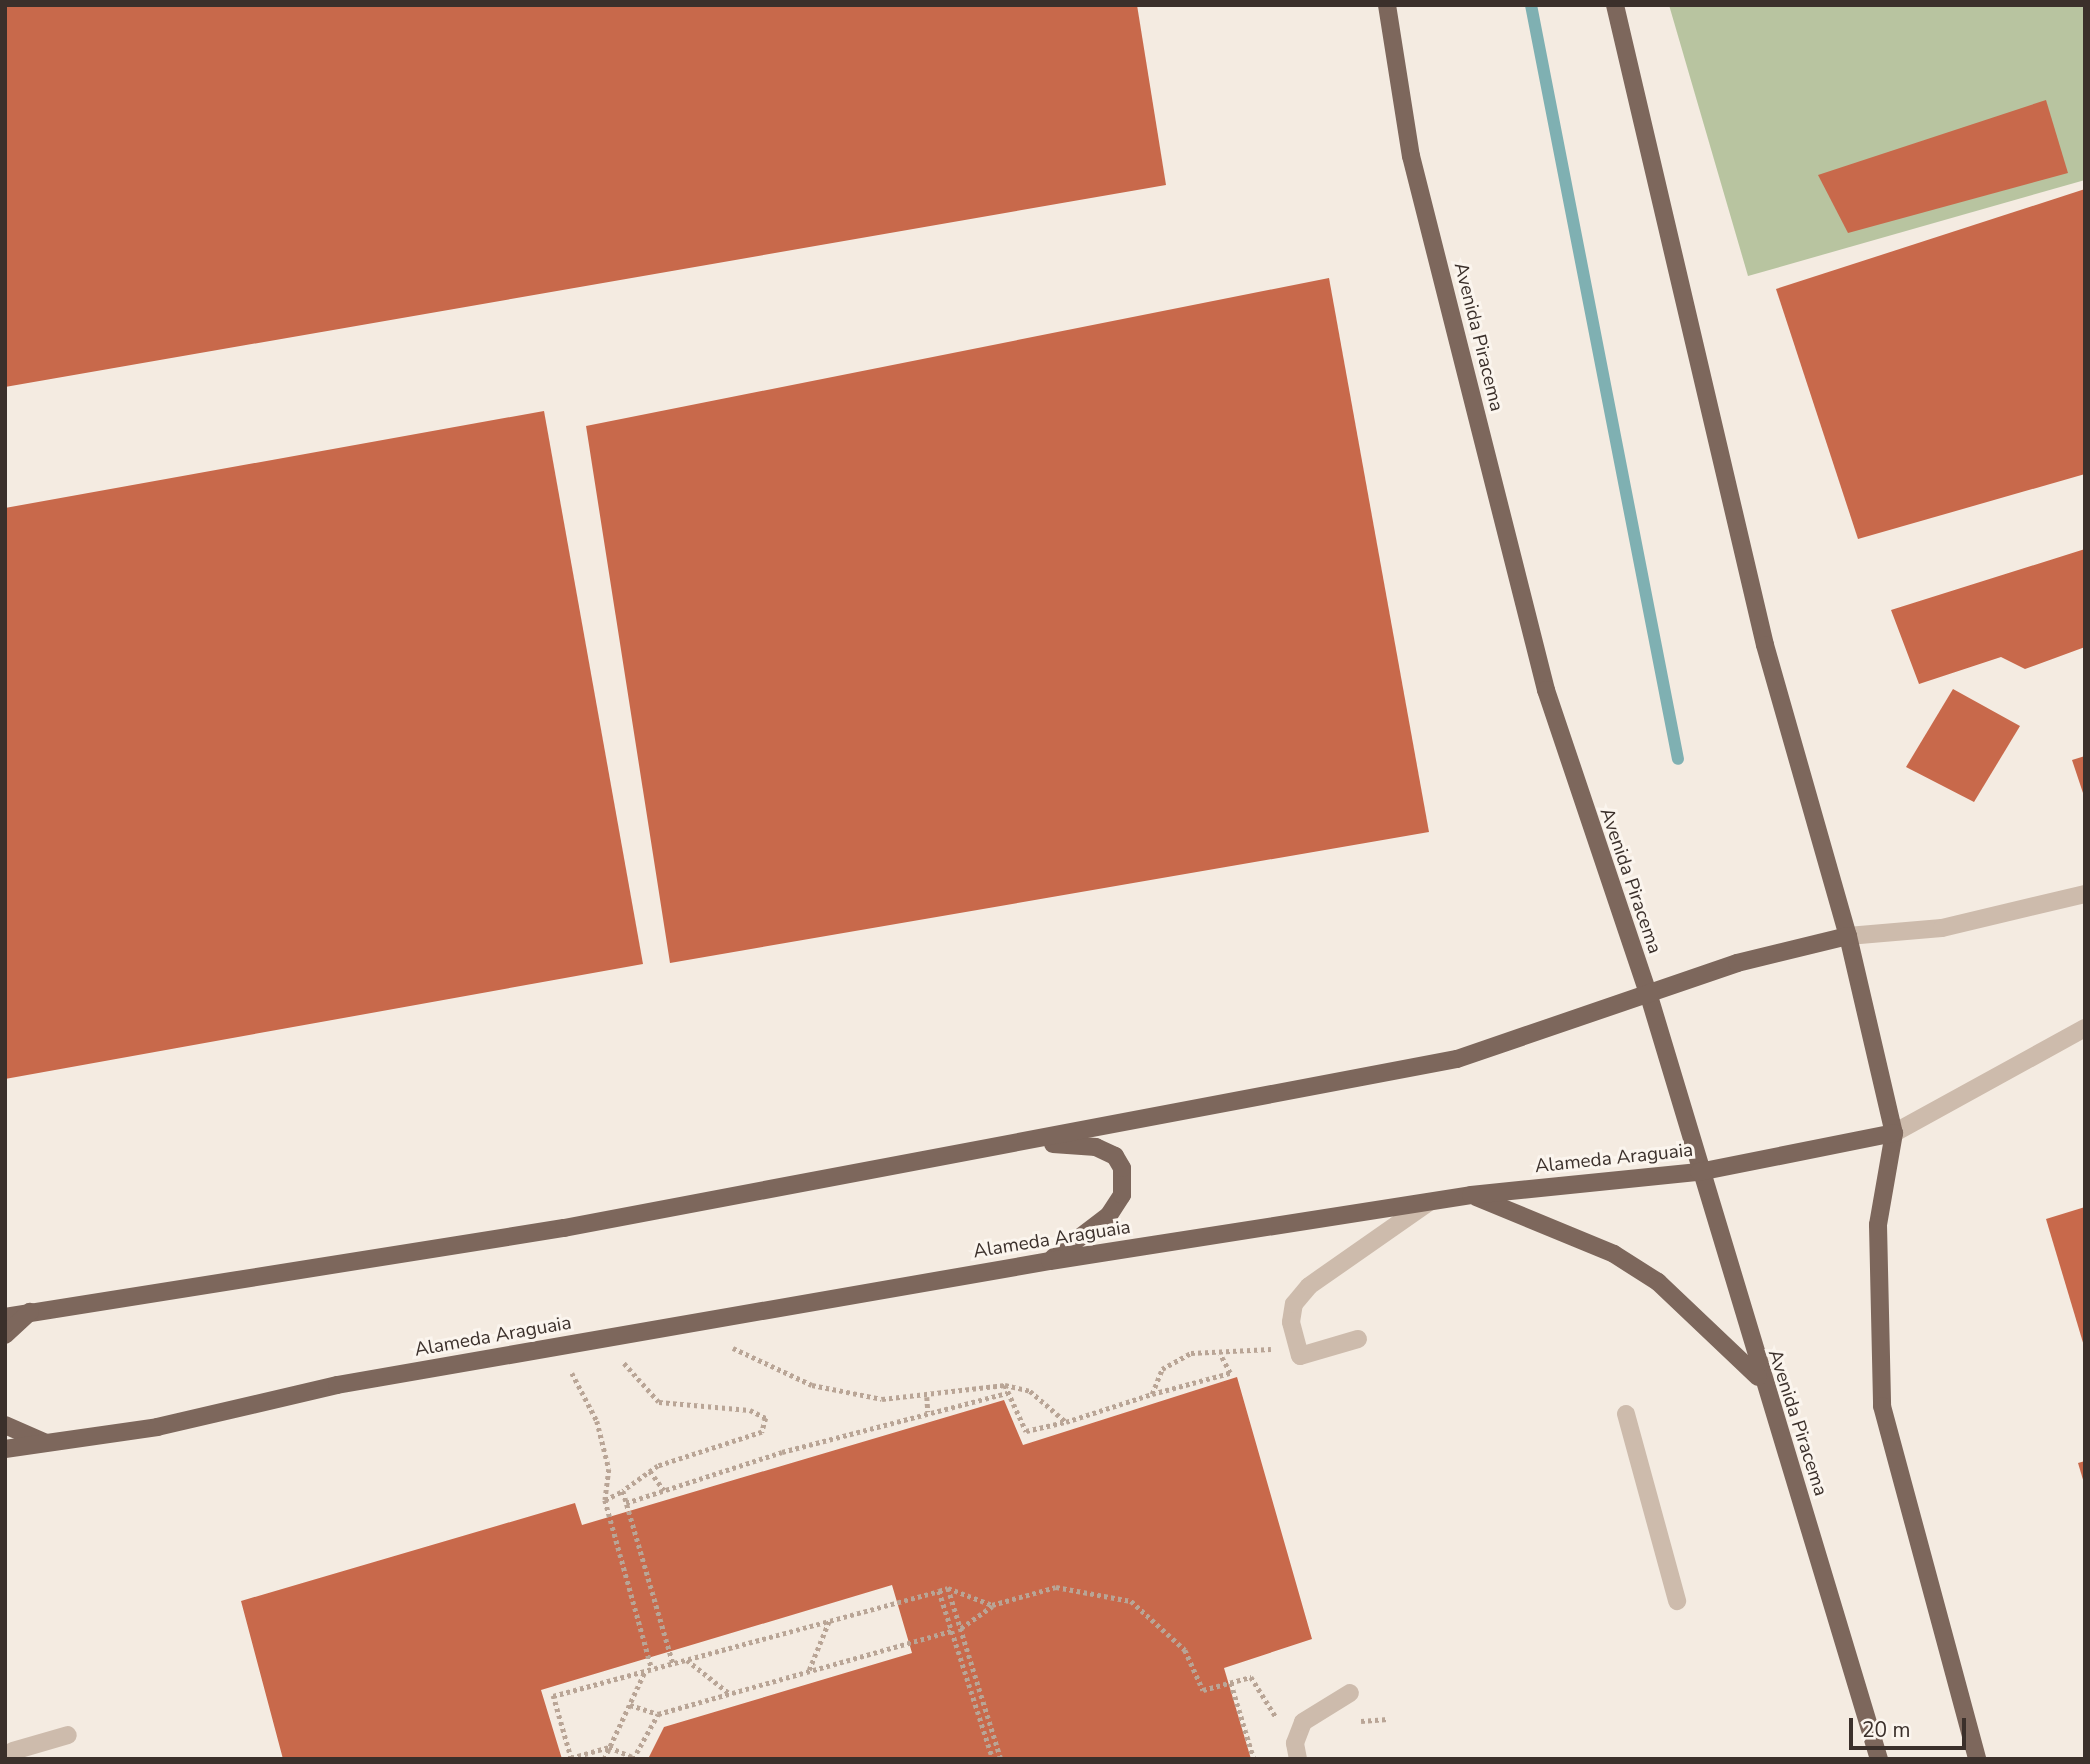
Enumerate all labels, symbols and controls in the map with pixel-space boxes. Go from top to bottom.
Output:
street label: Avenida Piracema [1448,260,1508,414]
street label: Avenida Piracema [1594,805,1666,957]
street label: Alameda Araguaia [1534,1139,1694,1179]
street label: Alameda Araguaia [972,1216,1132,1264]
street label: Alameda Araguaia [413,1312,573,1362]
street label: Avenida Piracema [1763,1347,1831,1499]
scale bar [1852,1704,1969,1748]
text: 20 m [1862,1716,1911,1744]

